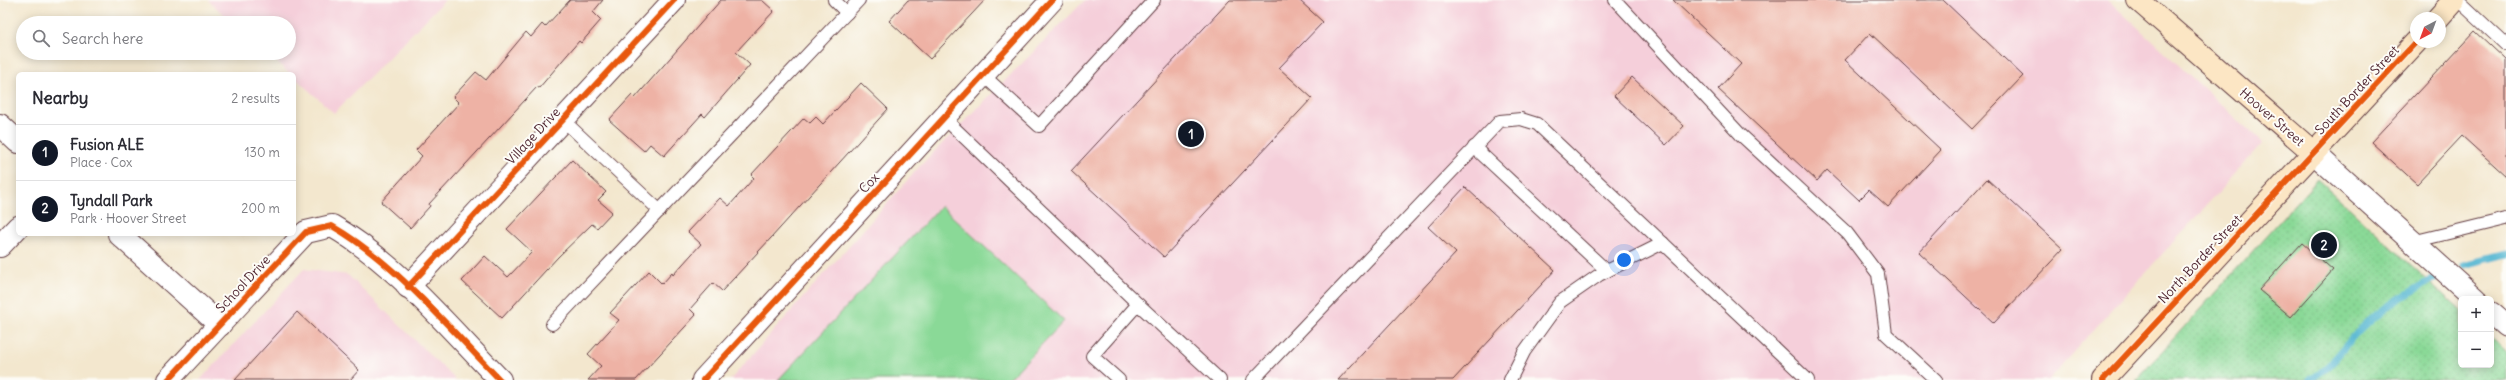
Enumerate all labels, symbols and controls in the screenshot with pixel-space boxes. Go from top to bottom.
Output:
north arrow [2410,12,2446,48]
search box [16,16,296,60]
icon: search [30,27,52,49]
text: Search here [62,29,143,48]
street label: South Border Street [2311,41,2403,138]
street label: Hoover Street [2236,84,2308,150]
text: Nearby [32,87,88,109]
text: 2 results [231,90,280,107]
street label: Village Drive [502,104,564,168]
pin: 1 [1178,119,1204,149]
text: Fusion ALE [70,135,144,154]
text: 1 [42,144,48,161]
text: 130 m [244,144,280,161]
text: Place · Cox [70,154,132,171]
street label: Cox [855,169,883,197]
text: Tyndall Park [70,191,153,210]
text: 2 [41,200,49,217]
text: 200 m [241,200,280,217]
text: Park · Hoover Street [70,210,186,227]
street label: North Border Street [2155,211,2246,307]
pin: 2 [2311,230,2337,260]
your location [1614,250,1634,270]
street label: School Drive [212,252,274,316]
map controls [2458,296,2494,368]
button: + [2458,296,2494,332]
button: − [2458,332,2494,368]

